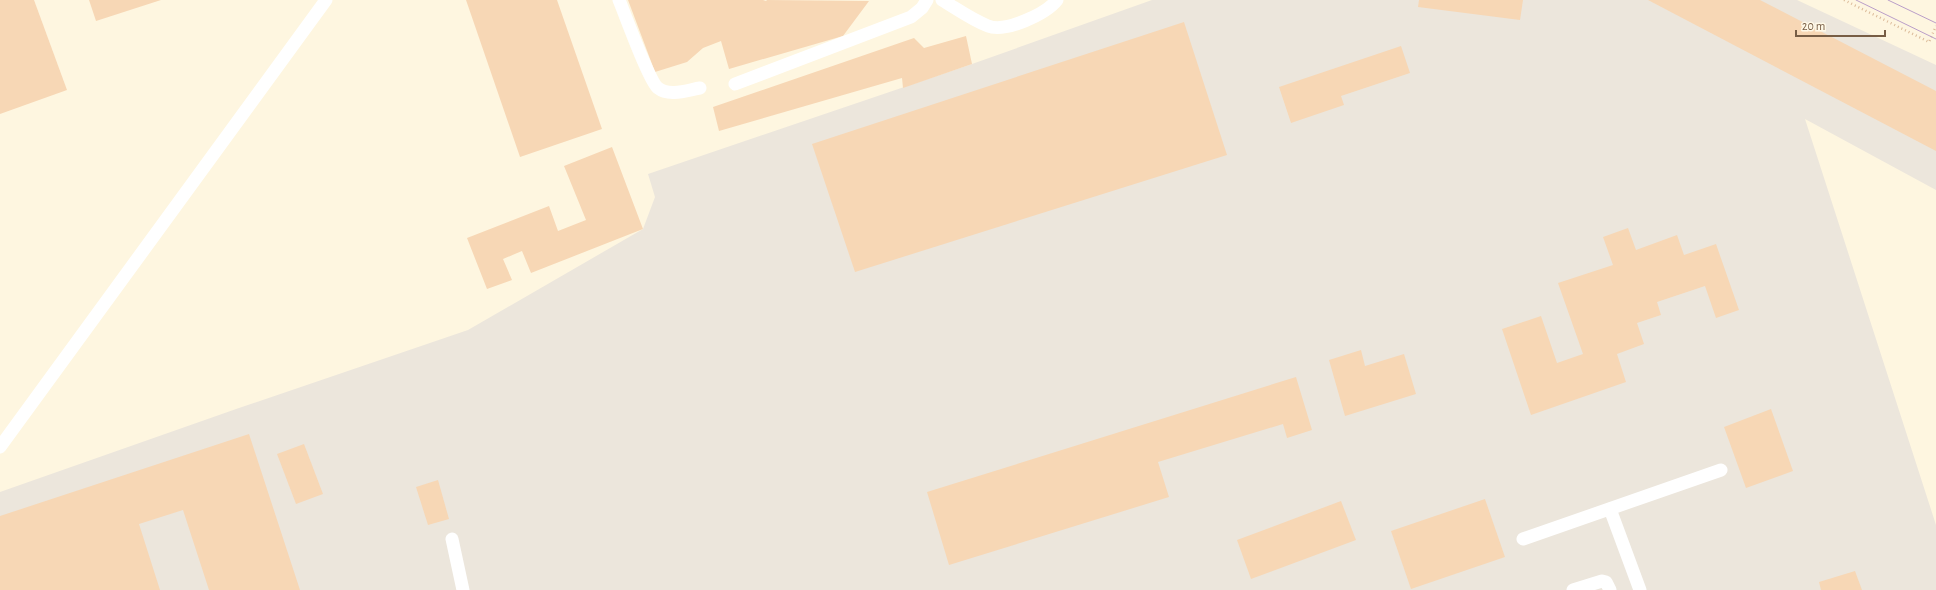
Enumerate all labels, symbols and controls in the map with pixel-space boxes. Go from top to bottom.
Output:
scale bar [1796,12,1885,38]
text: 20 m [1802,20,1825,32]

